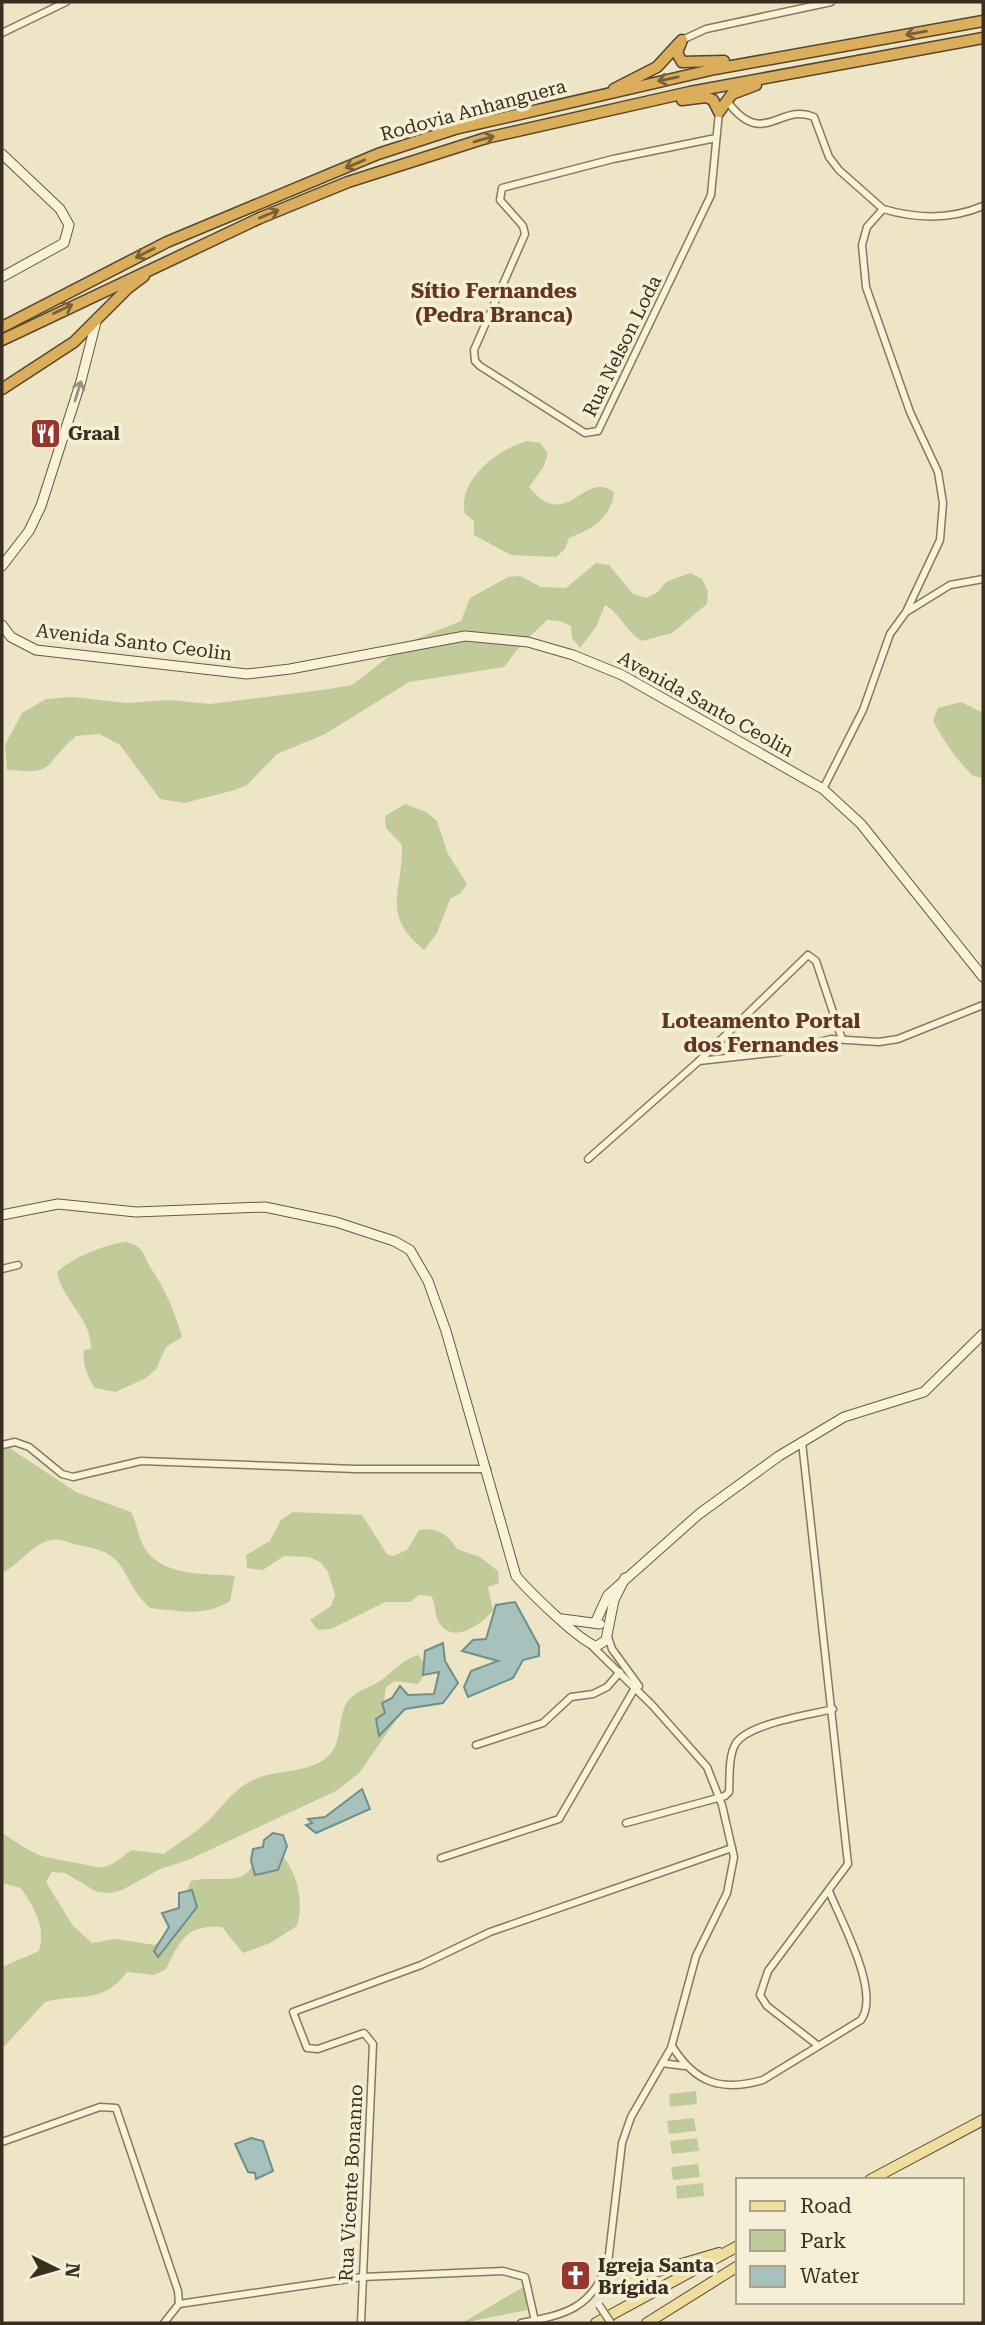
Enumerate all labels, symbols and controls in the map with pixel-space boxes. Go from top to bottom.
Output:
one-way arrow [905,27,928,40]
one-way arrow [657,73,680,87]
street label: Rodovia Anhanguera [378,74,569,146]
one-way arrow [472,132,495,145]
one-way arrow [344,158,366,171]
one-way arrow [258,206,280,219]
one-way arrow [136,247,156,261]
street label: Rua Nelson Loda [578,271,667,421]
district label: Sítio Fernandes (Pedra Branca) [411,279,577,327]
one-way arrow [52,302,73,316]
one-way arrow [72,380,85,402]
restaurant icon: Graal [28,416,62,450]
place label: Graal [68,422,120,445]
street label: Avenida Santo Ceolin [35,619,233,665]
street label: Avenida Santo Ceolin [614,646,798,762]
district label: Loteamento Portal dos Fernandes [662,1009,861,1057]
street label: Rua Vicente Bonanno [334,2084,368,2282]
legend [736,2178,964,2304]
text: Road [800,2194,852,2218]
text: Park [800,2229,846,2253]
north arrow [21,2234,91,2304]
place label: Igreja Santa Brígida [598,2254,714,2299]
church icon: Igreja Santa Brígida [558,2259,592,2293]
text: N [60,2262,85,2279]
text: Water [800,2264,860,2288]

